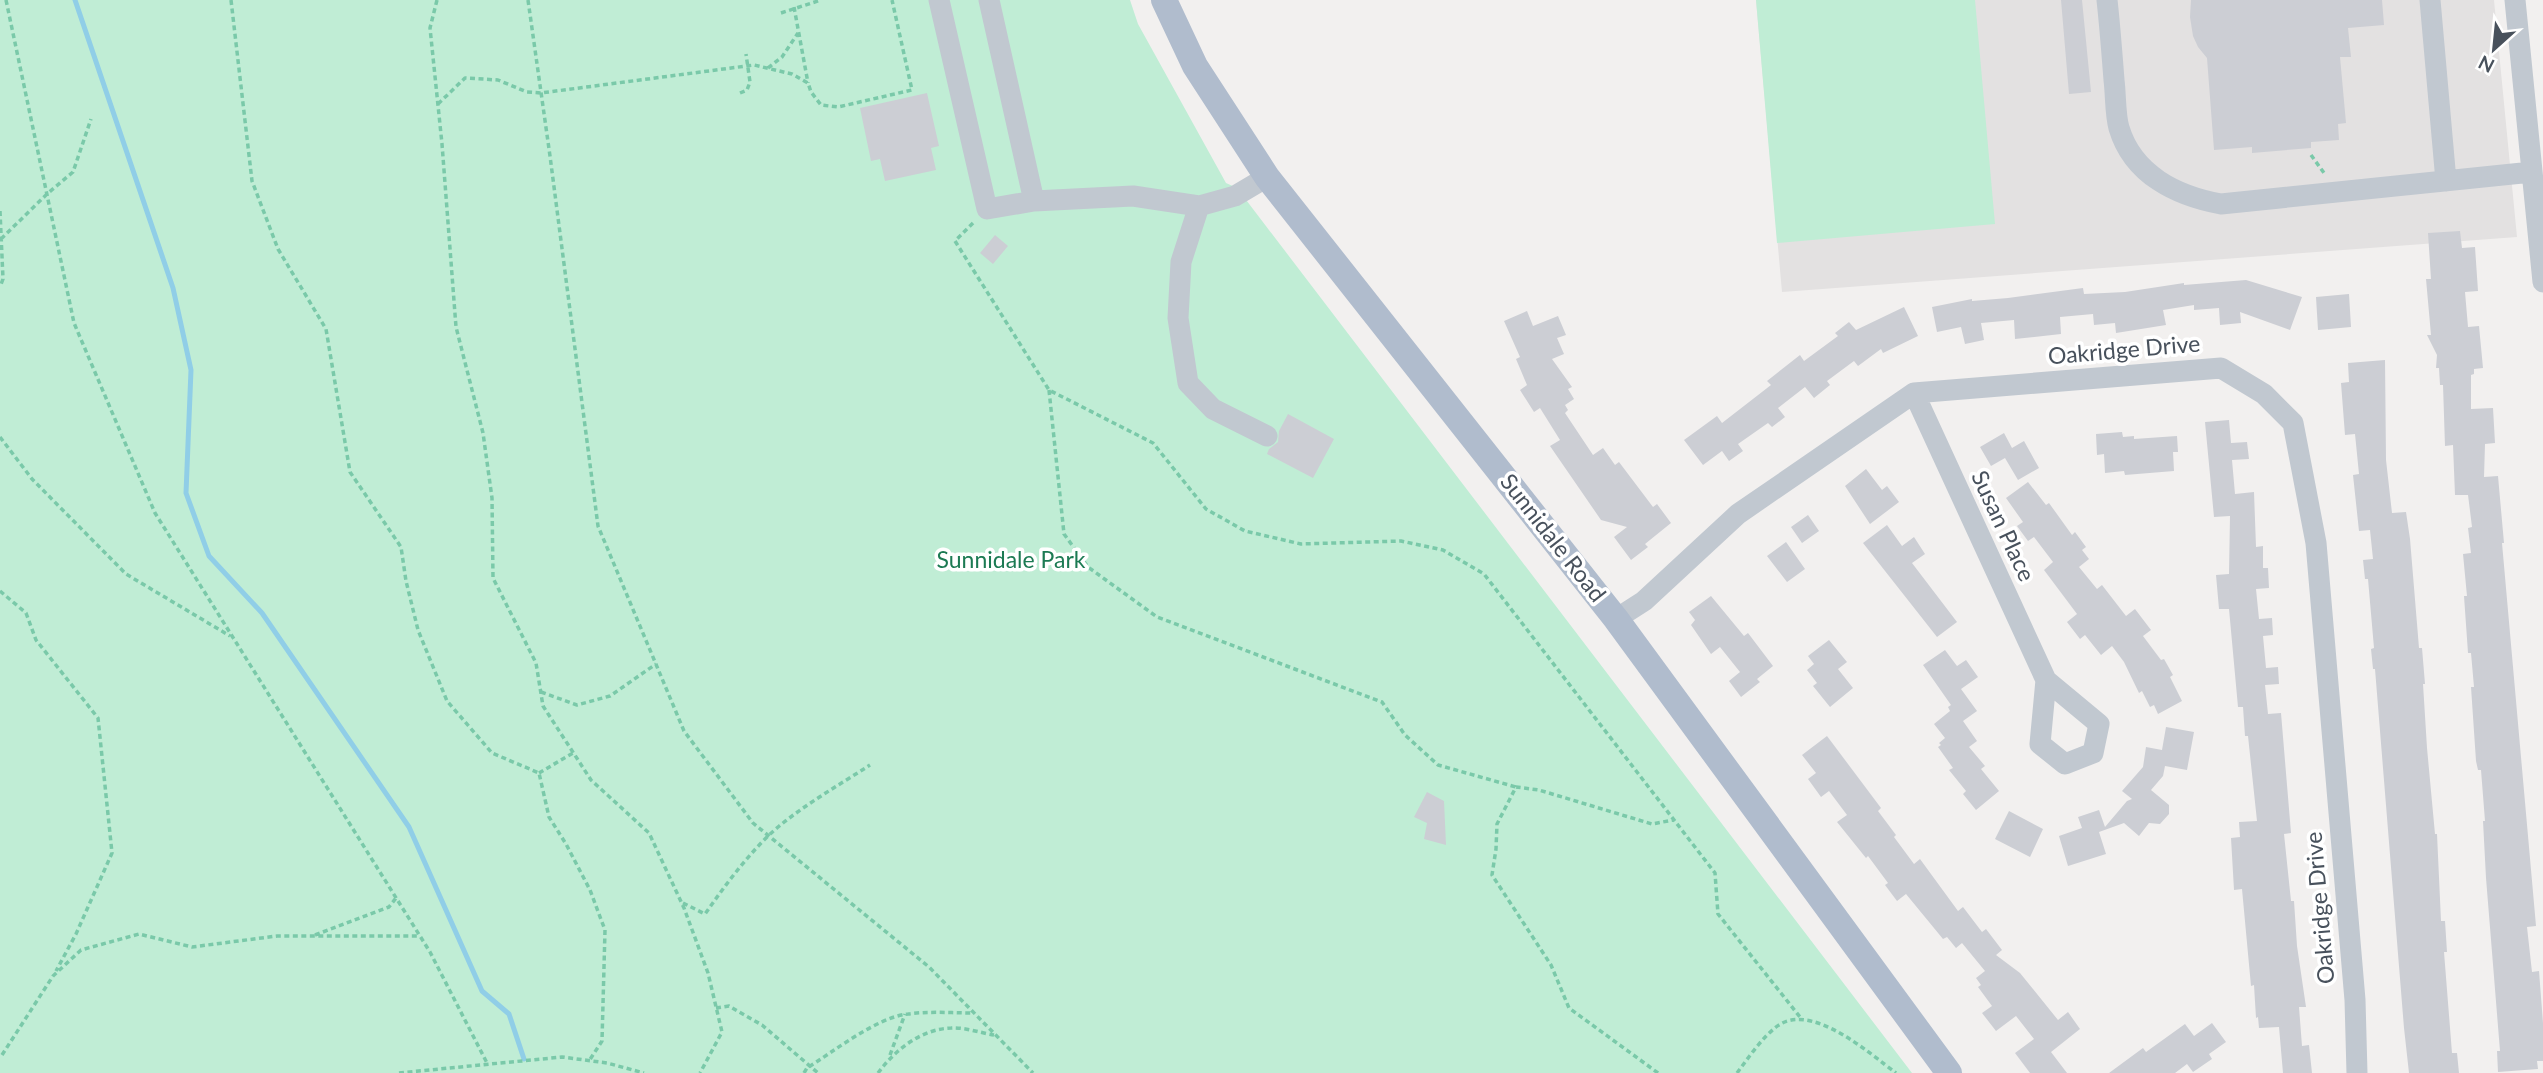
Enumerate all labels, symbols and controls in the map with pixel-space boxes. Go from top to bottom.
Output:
north arrow [2459,14,2529,84]
text: N [2474,51,2498,78]
street label: Oakridge Drive [2047,328,2201,370]
street label: Susan Place [1966,466,2042,585]
street label: Sunnidale Road [1495,468,1613,607]
park label: Sunnidale Park [937,545,1086,573]
street label: Oakridge Drive [2298,831,2340,985]

